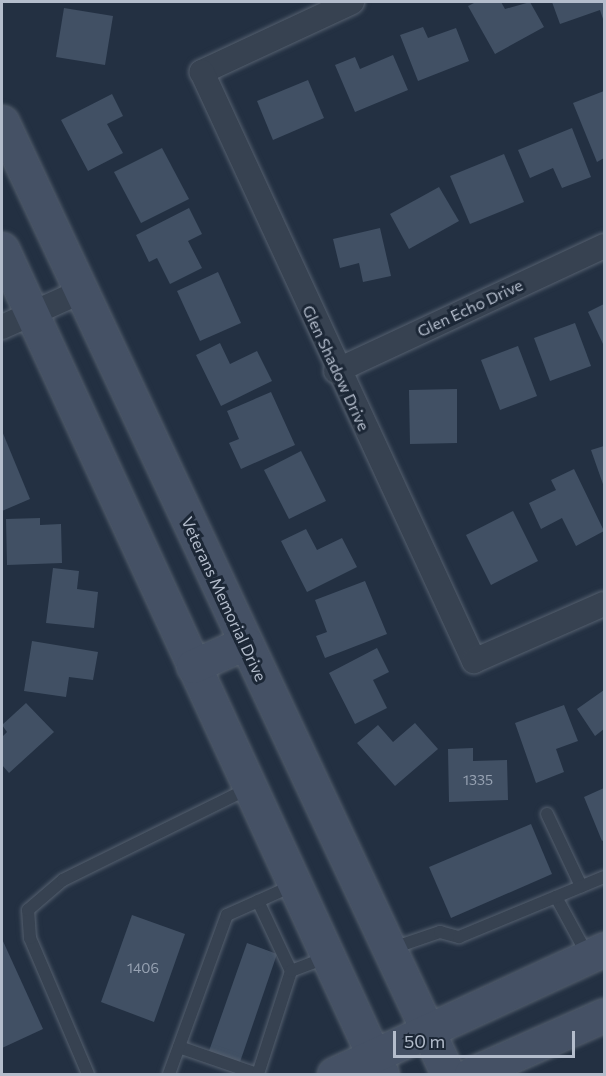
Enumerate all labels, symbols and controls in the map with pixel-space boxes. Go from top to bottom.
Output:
street label: Glen Echo Drive [414,275,526,341]
street label: Glen Shadow Drive [298,302,374,434]
street label: Veterans Memorial Drive [177,514,271,684]
house number: 1335 [463,772,493,788]
house number: 1406 [127,960,159,976]
scale bar [396,1019,578,1057]
text: 50 m [404,1030,445,1052]

